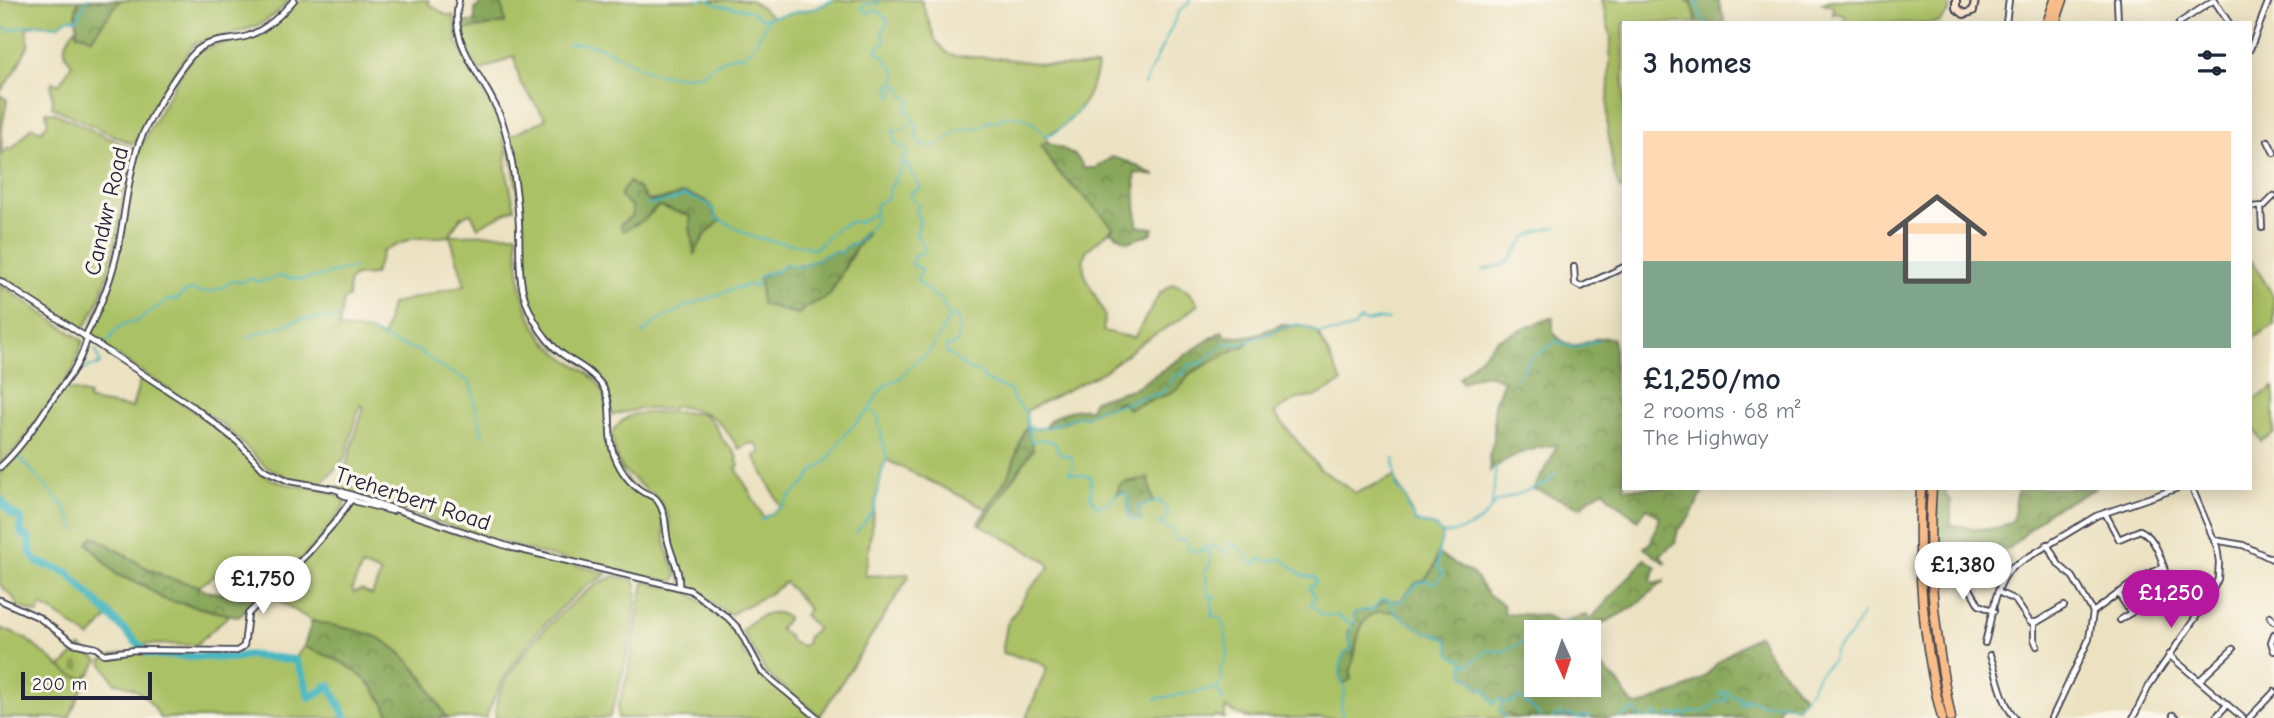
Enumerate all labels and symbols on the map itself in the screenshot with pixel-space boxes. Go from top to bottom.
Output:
street label: Candwr Road [79,144,134,278]
street label: Treherbert Road [332,461,494,536]
pin: £1,380 [1906,542,2020,602]
pin: £1,750 [206,556,320,616]
pin: £1,250 [2114,570,2228,630]
north arrow [1524,620,1601,696]
scale bar [21,669,152,701]

